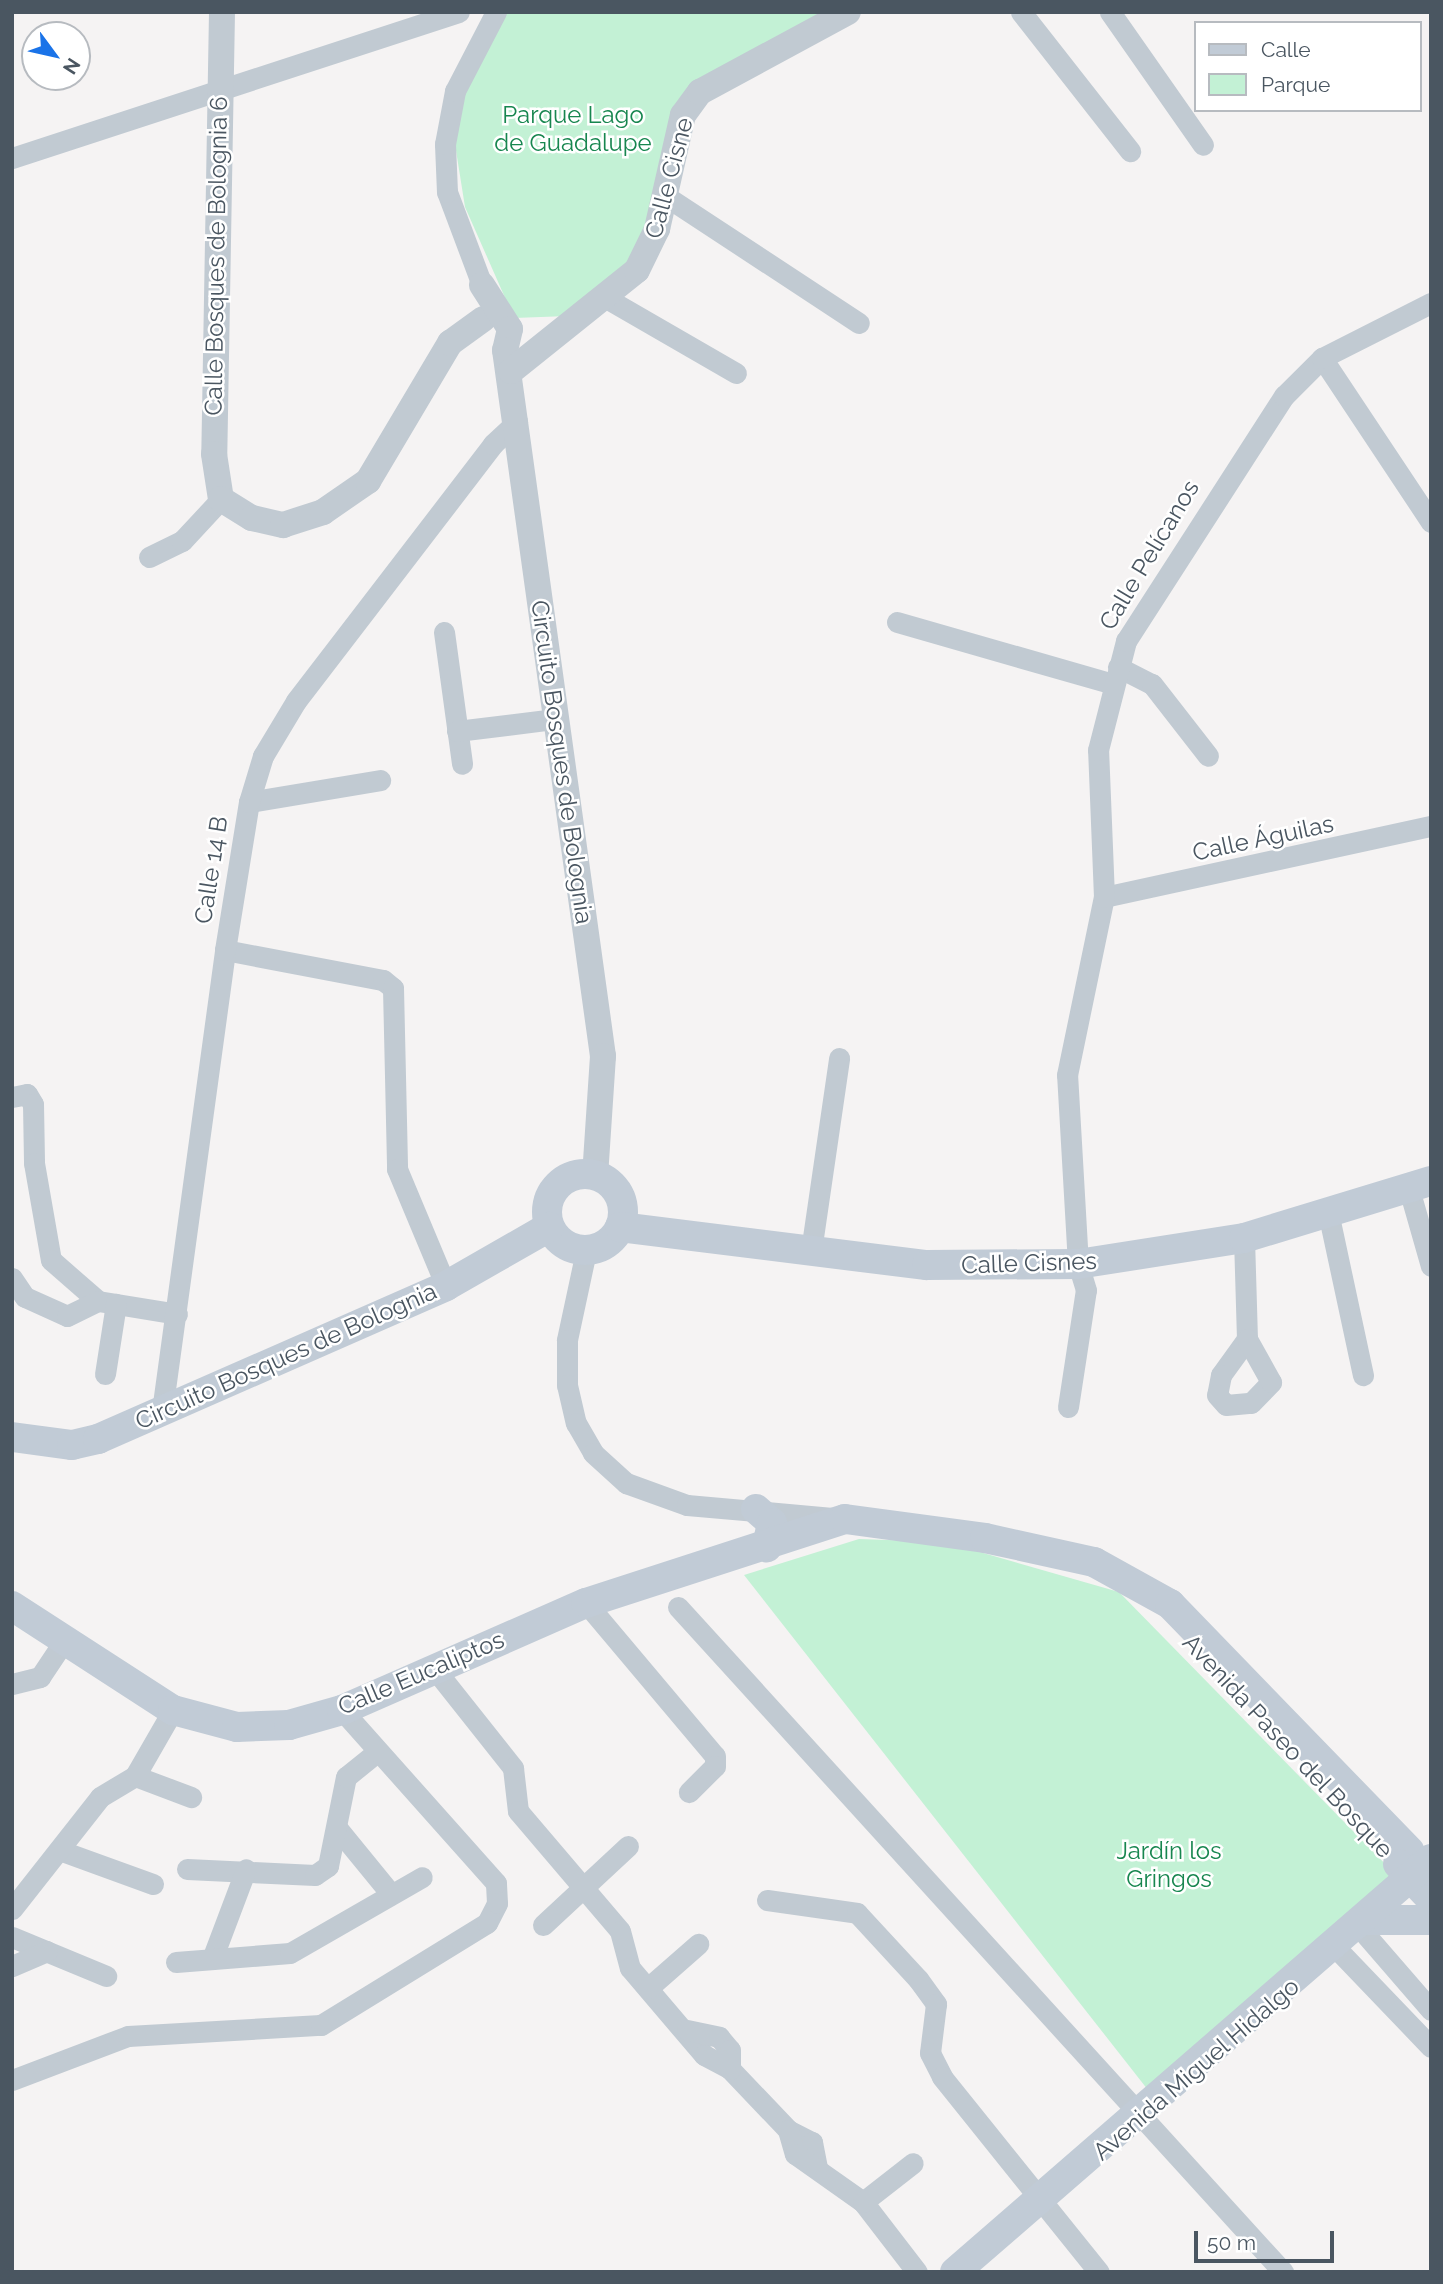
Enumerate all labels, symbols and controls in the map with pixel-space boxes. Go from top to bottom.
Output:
north arrow [21,21,91,91]
legend [1194,21,1422,112]
text: Calle [1261,37,1311,62]
text: N [59,54,85,78]
text: Parque [1261,72,1330,97]
street label: Calle Bosques de Bolognia 6 [199,96,233,416]
park label: Parque Lago de Guadalupe [494,101,652,157]
street label: Calle Cisne [639,114,699,242]
street label: Calle Pelícanos [1093,475,1205,635]
street label: Circuito Bosques de Bolognia [525,598,599,926]
street label: Calle Águilas [1189,809,1337,867]
street label: Calle 14 B [188,814,234,926]
street label: Calle Cisnes [961,1246,1097,1280]
street label: Circuito Bosques de Bolognia [131,1276,441,1436]
street label: Calle Eucaliptos [334,1625,508,1721]
street label: Avenida Paseo del Bosque [1177,1628,1399,1864]
park label: Jardín los Gringos [1116,1837,1222,1893]
street label: Avenida Miguel Hidalgo [1087,1972,1305,2166]
scale bar [1198,2218,1338,2262]
text: 50 m [1207,2230,1256,2255]

